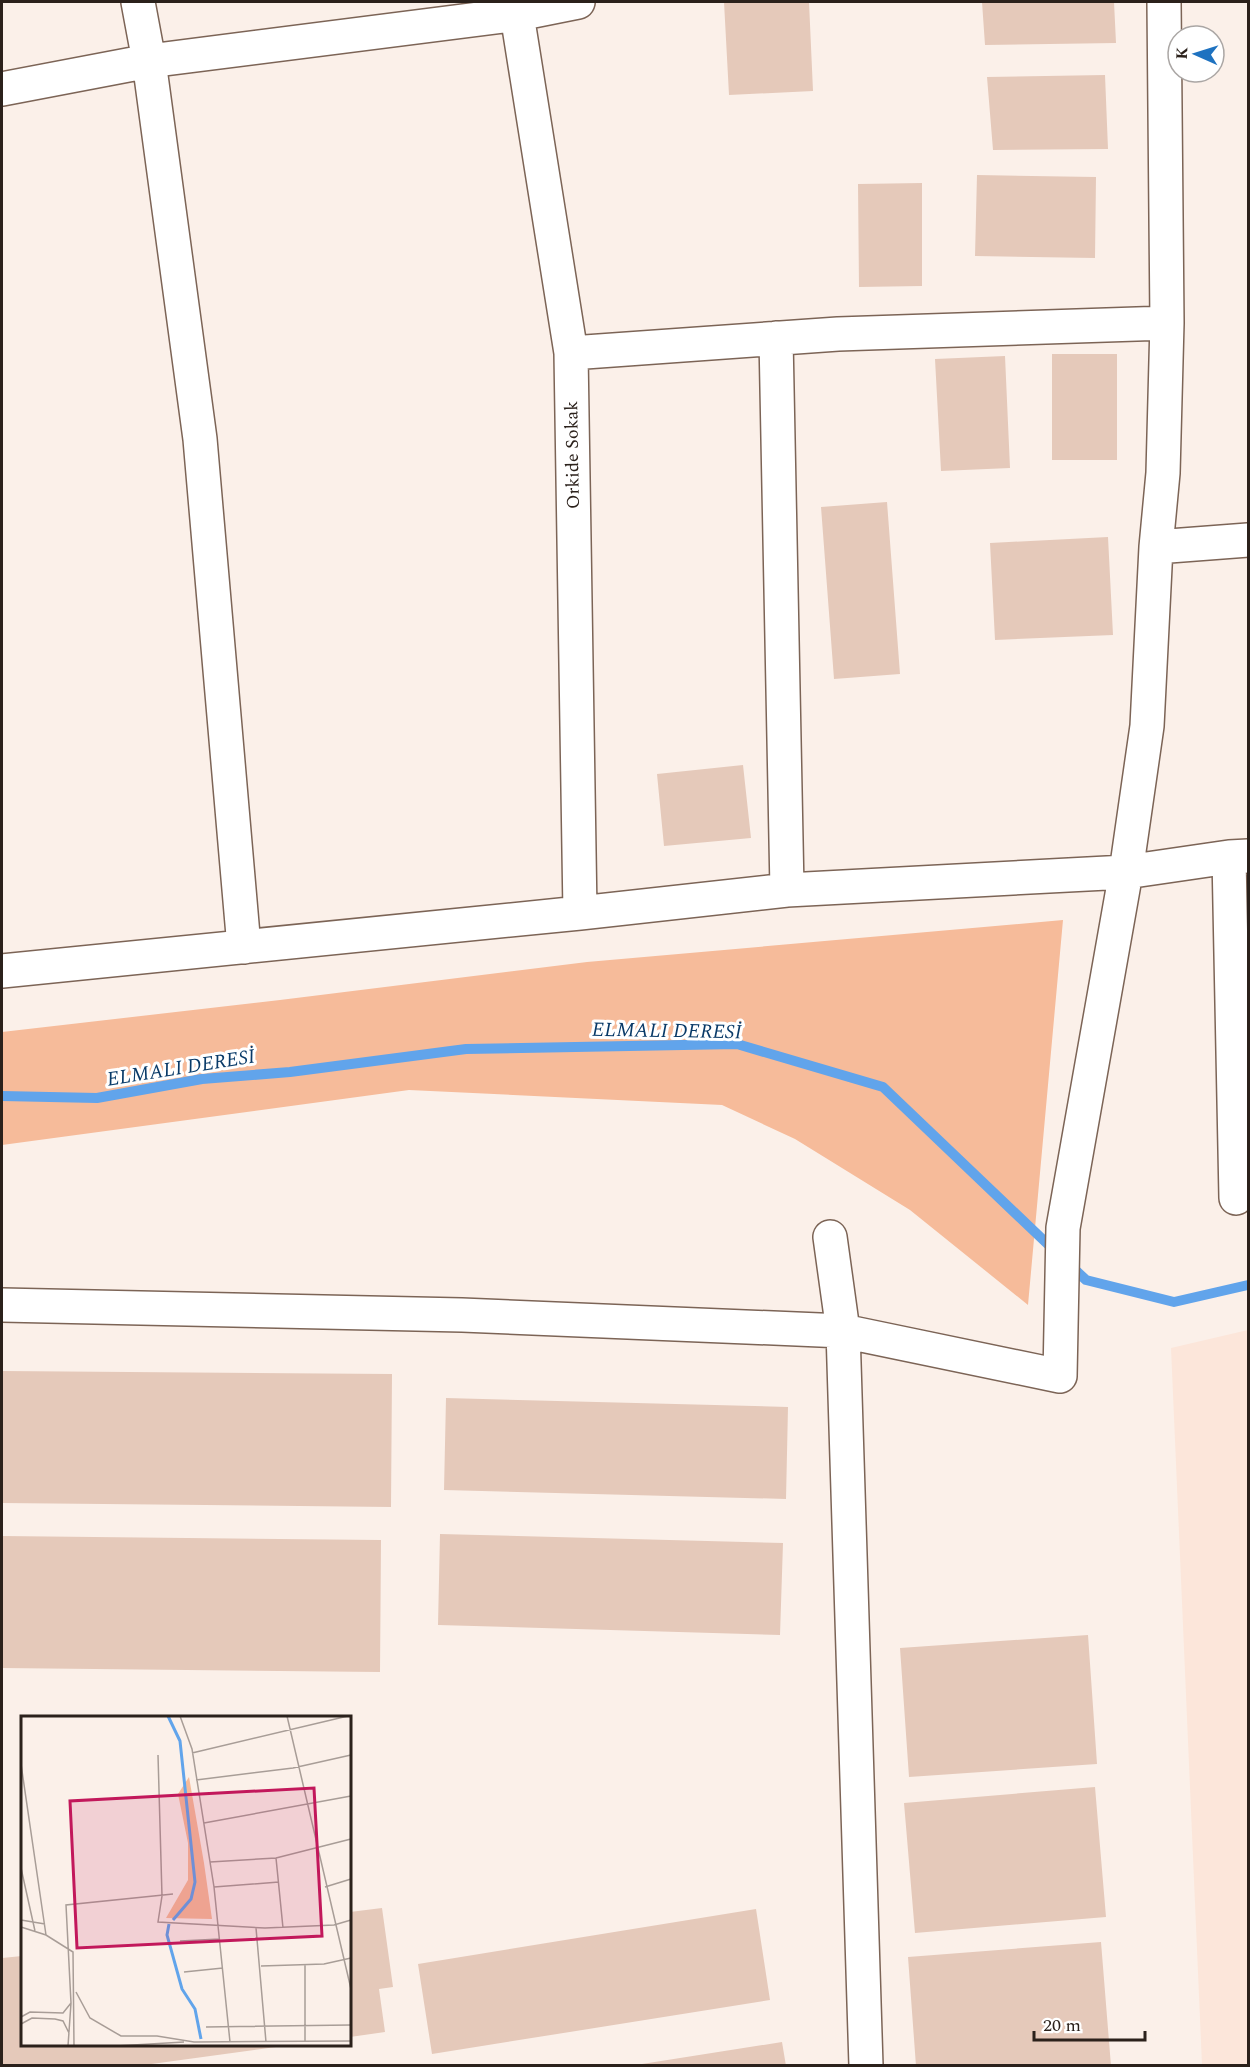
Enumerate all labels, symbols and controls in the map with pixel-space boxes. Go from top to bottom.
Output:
north arrow [1166,24,1226,84]
text: K [1170,46,1194,60]
street label: Orkide Sokak [558,401,587,509]
water label: ELMALI DERESİ [592,1015,743,1047]
water label: ELMALI DERESİ [105,1041,258,1095]
inset map [21,1716,351,2046]
scale bar [1034,2004,1145,2042]
text: 20 m [1043,2012,1081,2039]

